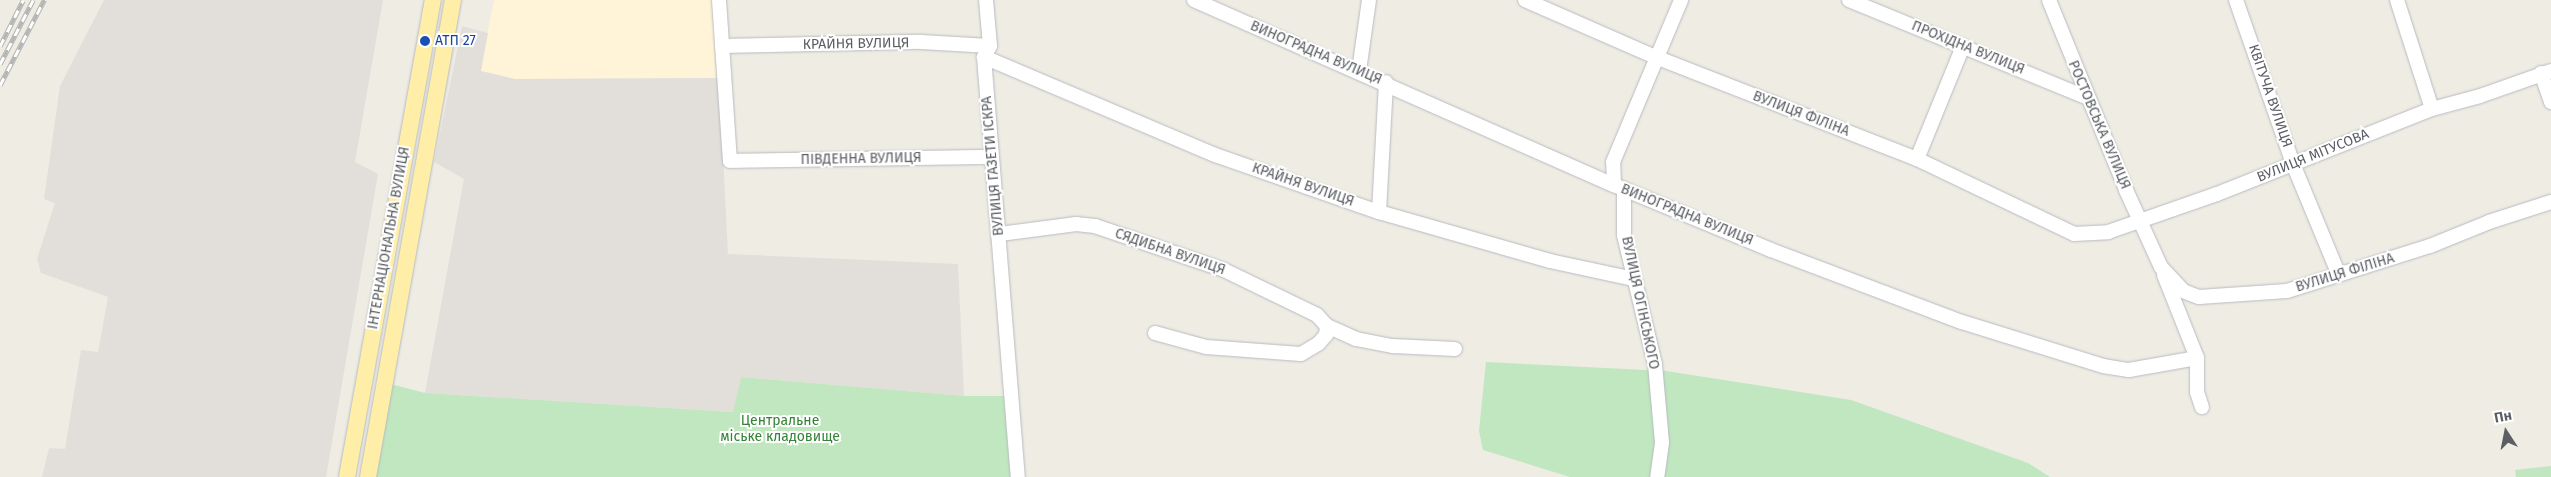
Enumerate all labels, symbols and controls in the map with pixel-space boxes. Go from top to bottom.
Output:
street label: ВИНОГРАДНА ВУЛИЦЯ [1248,18,1384,88]
street label: ПРОХІДНА ВУЛИЦЯ [1909,18,2027,78]
place label: АТП 27 [435,33,476,49]
marker: АТП 27 [419,35,431,47]
street label: КРАЙНЯ ВУЛИЦЯ [802,35,910,53]
street label: КВІТУЧА ВУЛИЦЯ [2244,42,2296,150]
street label: РОСТОВСЬКА ВУЛИЦЯ [2064,58,2134,192]
street label: ВУЛИЦЯ ФІЛІНА [1750,88,1852,140]
street label: ВУЛИЦЯ ГАЗЕТИ ІСКРА [979,95,1007,237]
street label: ВУЛИЦЯ МІТУСОВА [2255,126,2371,186]
street label: ІНТЕРНАЦІОНАЛЬНА ВУЛИЦЯ [365,145,413,331]
street label: ПІВДЕННА ВУЛИЦЯ [800,150,922,168]
street label: КРАЙНЯ ВУЛИЦЯ [1250,160,1356,210]
street label: ВИНОГРАДНА ВУЛИЦЯ [1618,181,1756,249]
street label: СЯДИБНА ВУЛИЦЯ [1113,225,1227,279]
street label: ВУЛИЦЯ ОГІНСЬКОГО [1618,235,1662,371]
street label: ВУЛИЦЯ ФІЛІНА [2294,250,2396,296]
north arrow [2481,407,2531,457]
text: Пн [2493,407,2513,427]
park label: Центральне міське кладовище [720,413,840,446]

